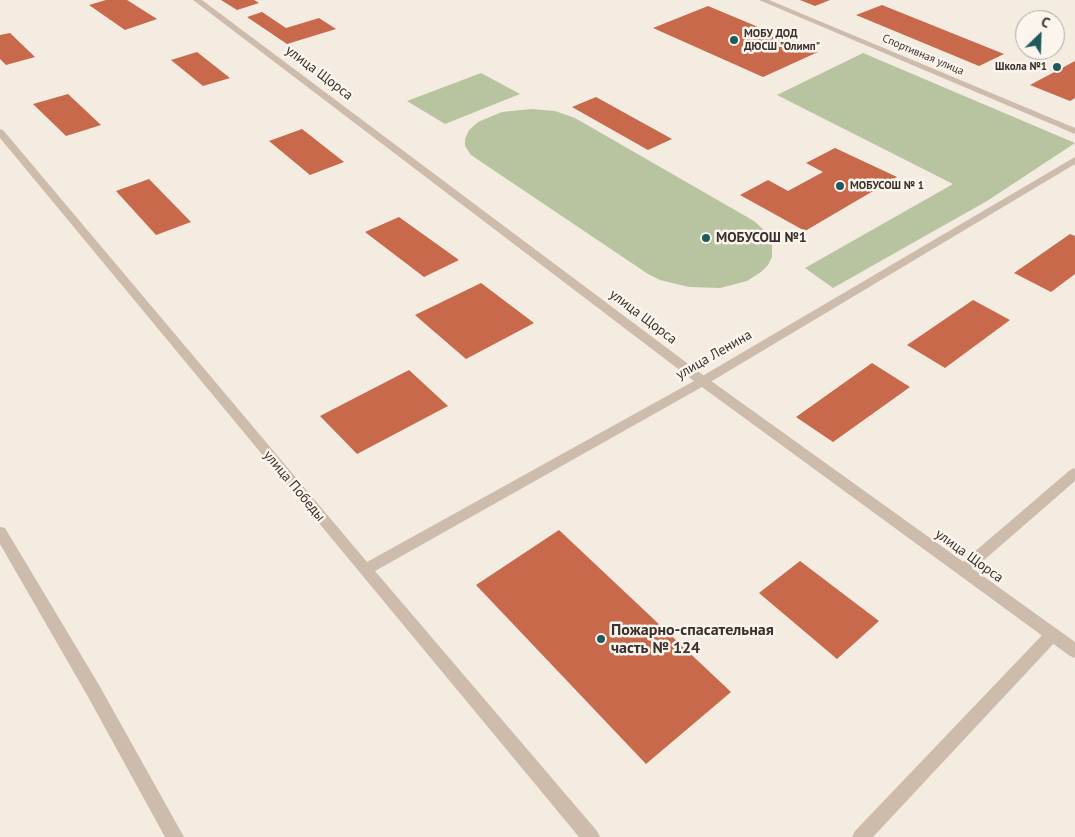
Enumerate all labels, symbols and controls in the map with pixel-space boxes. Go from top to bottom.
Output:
north arrow [1015,10,1065,60]
text: С [1038,12,1053,32]
place label: МОБУ ДОД ДЮСШ "Олимп" [744,27,820,53]
street label: Спортивная улица [880,32,966,78]
marker: МОБУ ДОД ДЮСШ "Олимп" [728,34,740,46]
street label: улица Щорса [282,42,356,104]
place label: Школа №1 [995,60,1047,74]
marker: Школа №1 [1051,61,1063,73]
place label: МОБУСОШ № 1 [850,179,924,193]
marker: МОБУСОШ № 1 [834,180,846,192]
place label: МОБУСОШ №1 [716,230,807,246]
marker: МОБУСОШ №1 [700,232,712,244]
street label: улица Щорса [606,286,680,348]
street label: улица Ленина [673,326,755,384]
street label: улица Победы [260,447,328,525]
street label: улица Щорса [932,526,1006,586]
place label: Пожарно-спасательная часть № 124 [611,620,774,658]
marker: Пожарно-спасательная часть № 124 [595,633,607,645]

